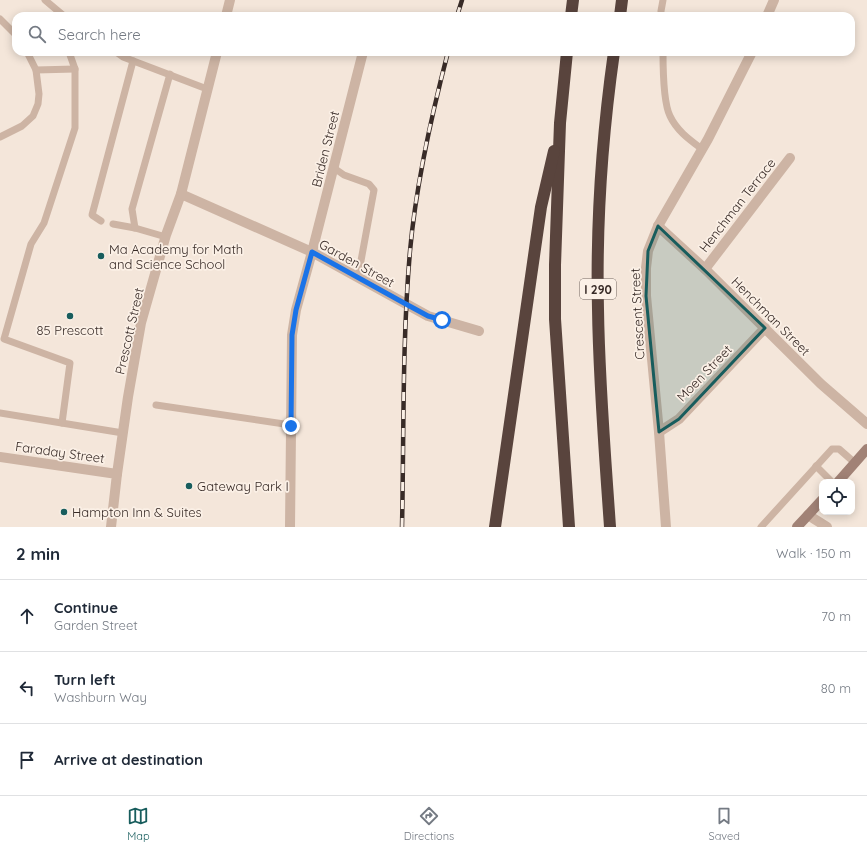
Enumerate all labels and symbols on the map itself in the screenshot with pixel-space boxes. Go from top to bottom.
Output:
street label: Briden Street [308,109,342,189]
street label: Henchman Terrace [695,155,779,255]
street label: Garden Street [317,236,397,290]
place label: Ma Academy for Math and Science School [109,241,243,272]
marker: Ma Academy for Math and Science School [96,251,106,261]
street label: Crescent Street [627,268,647,360]
street label: Henchman Street [728,273,814,359]
road number: I 290 [580,279,616,299]
street label: Prescott Street [111,286,147,376]
marker: 85 Prescott [65,311,75,321]
route start [433,311,451,329]
place label: 85 Prescott [37,322,103,338]
street label: Moen Street [673,341,735,405]
route end [282,417,300,435]
street label: Faraday Street [14,438,106,466]
place label: Gateway Park I [197,478,289,494]
marker: Gateway Park I [184,481,194,491]
place label: Hampton Inn & Suites [72,504,202,520]
marker: Hampton Inn & Suites [59,507,69,517]

